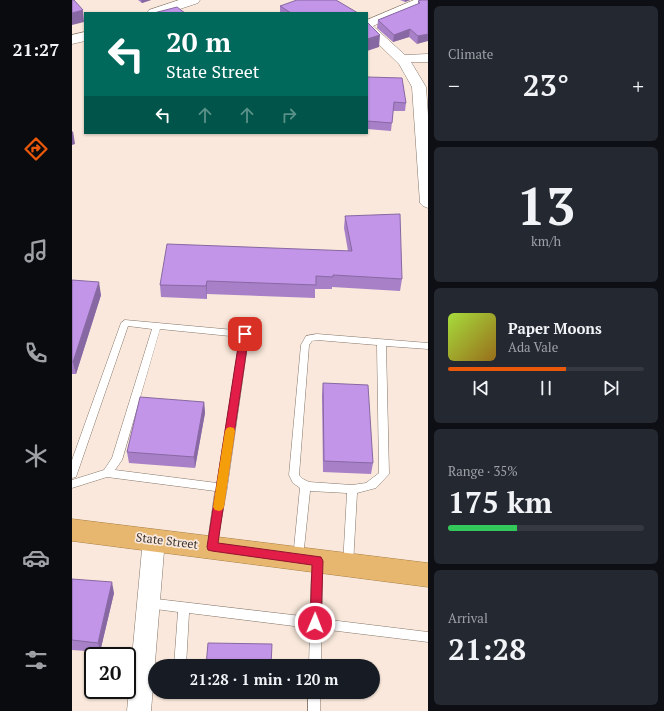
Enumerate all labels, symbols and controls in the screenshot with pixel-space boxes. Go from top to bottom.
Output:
text: 20 m [166,23,231,60]
icon: left [100,28,152,80]
text: 21:27 [13,37,59,61]
text: Climate [448,45,493,63]
text: State Street [166,59,260,83]
text: 23° [523,65,569,105]
text: − [448,71,460,100]
text: + [632,71,644,100]
icon: left [152,104,174,126]
icon: ahead [194,104,216,126]
icon: ahead [236,104,258,126]
icon: right [278,104,300,126]
icon: directions [22,135,50,163]
text: 13 [517,171,575,240]
text: km/h [531,232,561,250]
icon: music [22,237,50,265]
pin [228,317,262,351]
text: Paper Moons [508,318,602,338]
icon: arrive [234,323,256,345]
text: Ada Vale [508,338,558,356]
icon: phone [22,339,50,367]
icon: previous [470,377,492,399]
icon: pause [535,377,557,399]
icon: next [600,377,622,399]
icon: climate [22,442,50,470]
text: Range · 35% [448,462,518,480]
text: 175 km [448,482,552,522]
street label: State Street [135,529,199,552]
icon: car [22,544,50,572]
position arrow [294,602,336,644]
text: Arrival [448,609,488,627]
text: 21:28 [448,629,526,669]
icon: filters [22,646,50,674]
speed limit sign: 20 [84,647,136,699]
text: 21:28 · 1 min · 120 m [190,669,338,689]

